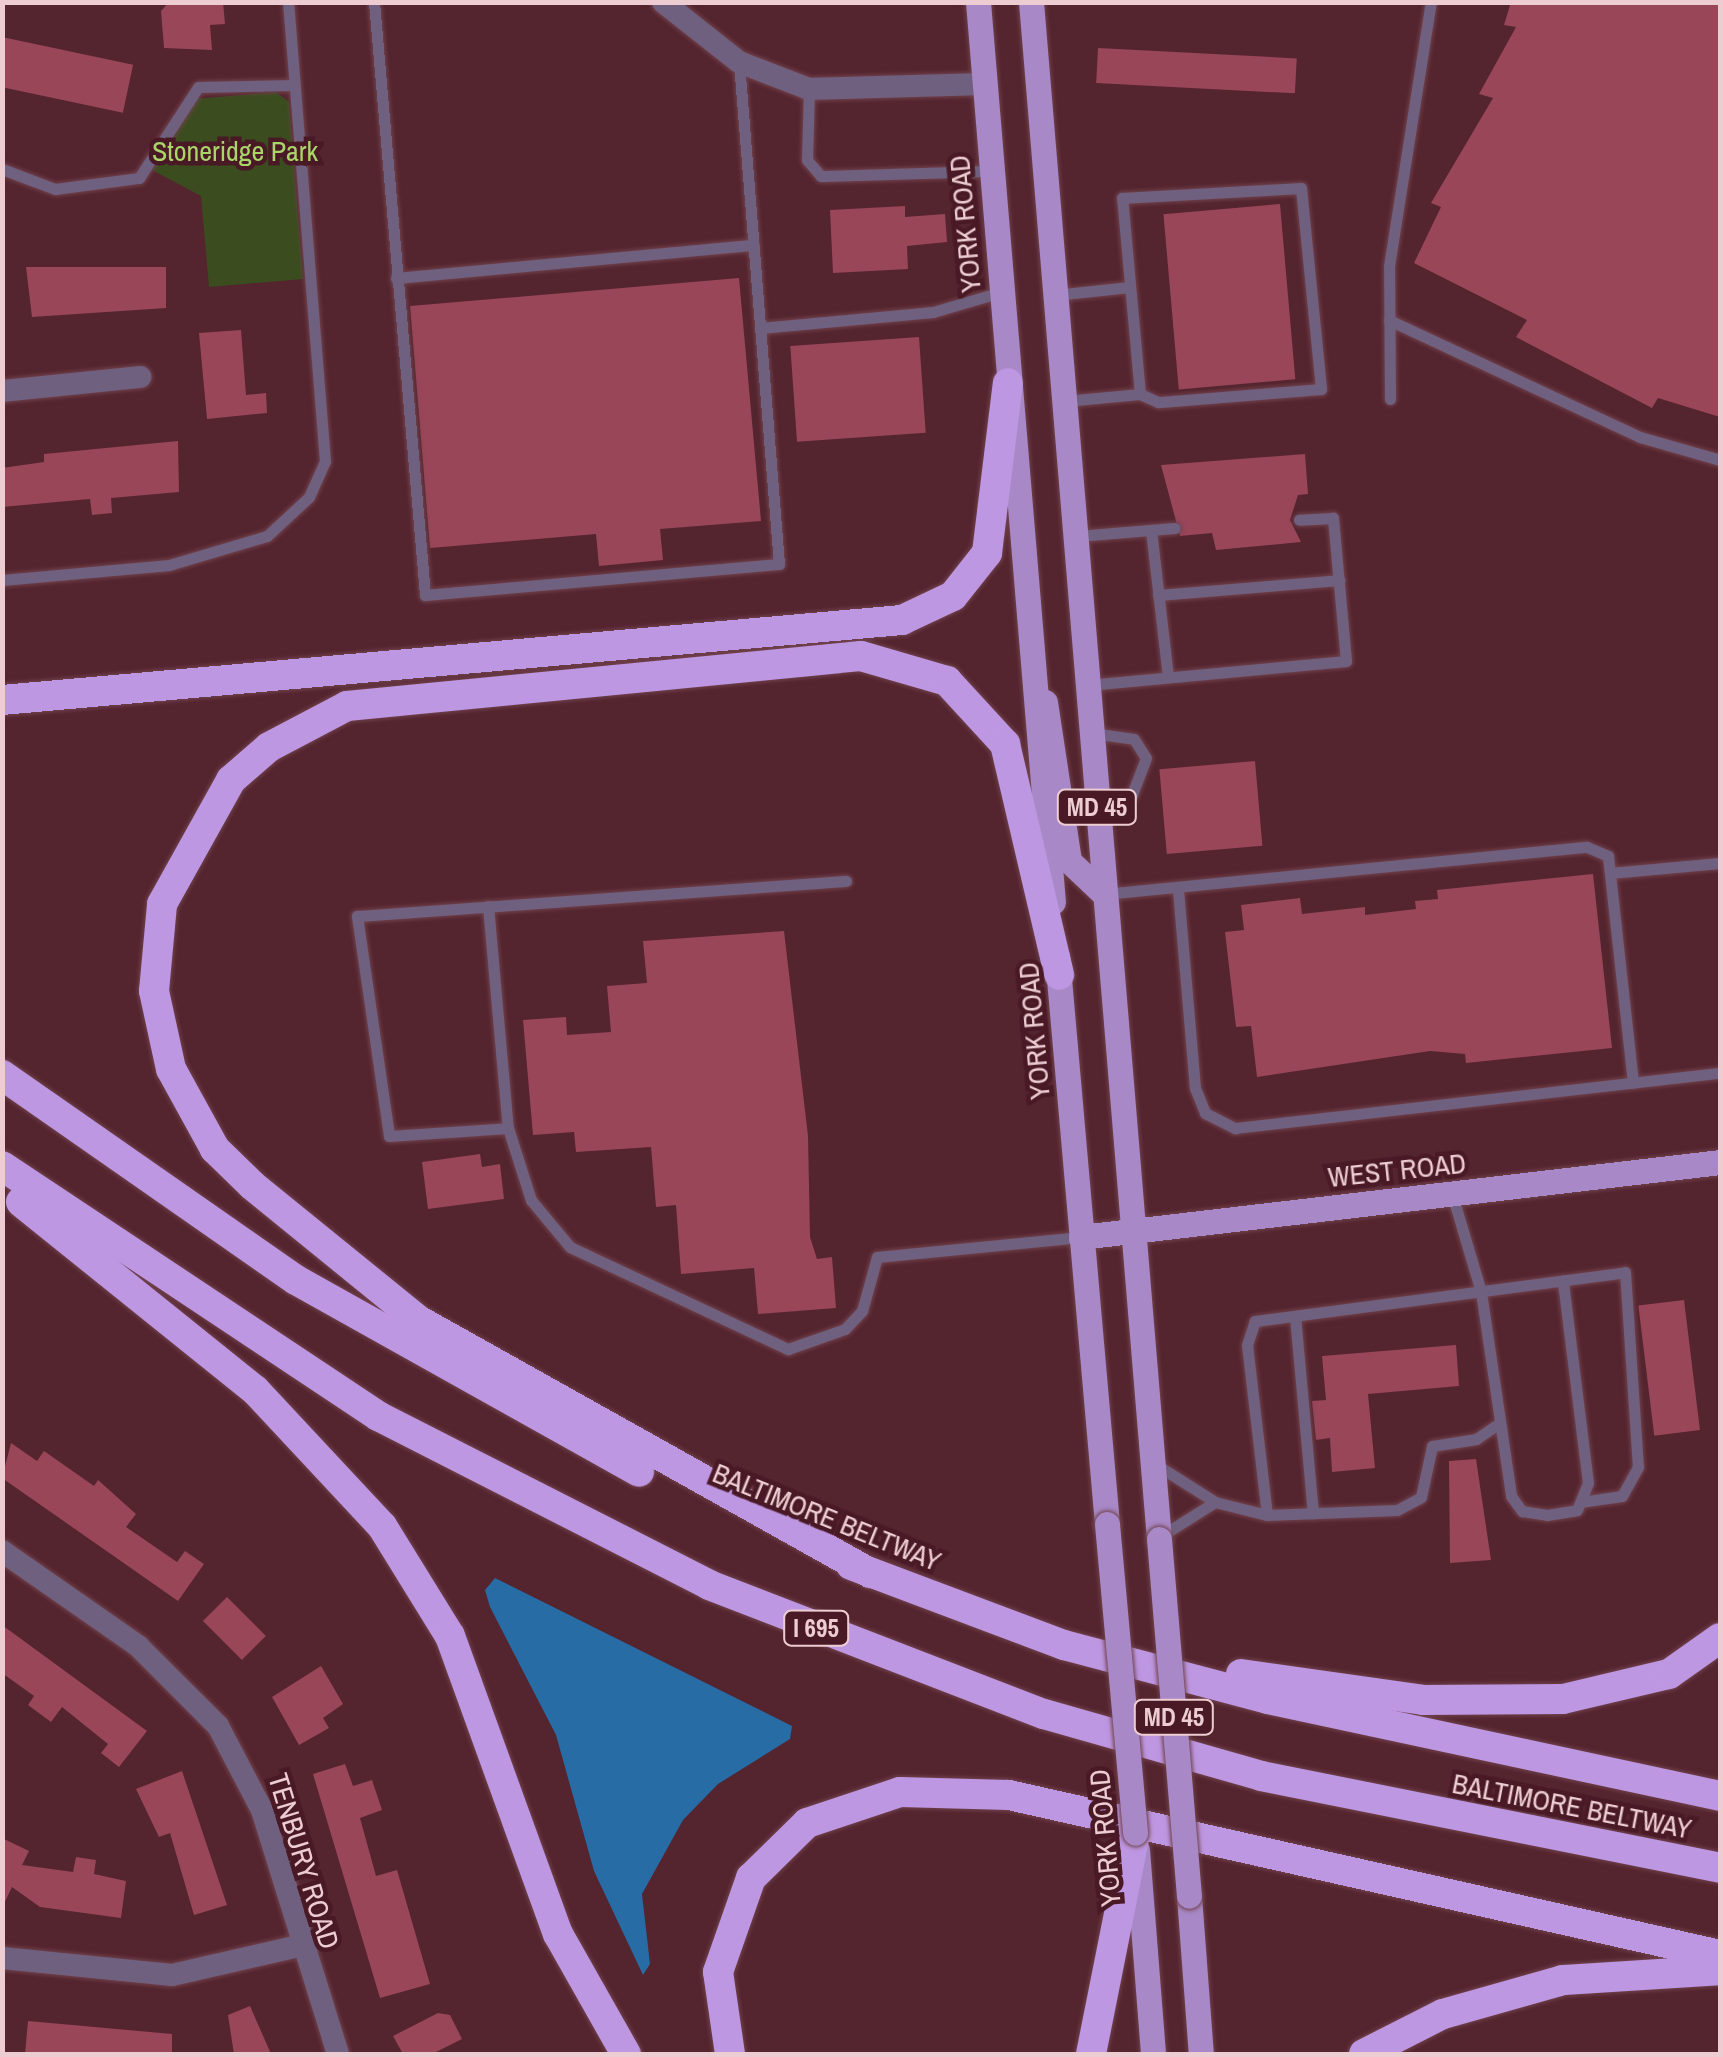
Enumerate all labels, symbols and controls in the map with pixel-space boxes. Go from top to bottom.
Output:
park label: Stoneridge Park [152,134,318,168]
street label: YORK ROAD [942,154,988,294]
road number: MD 45 [1054,787,1140,827]
street label: YORK ROAD [1011,961,1057,1101]
street label: WEST ROAD [1326,1146,1468,1194]
street label: BALTIMORE BELTWAY [708,1456,946,1578]
road number: I 695 [781,1608,851,1648]
road number: MD 45 [1132,1697,1216,1737]
street label: BALTIMORE BELTWAY [1450,1766,1694,1846]
street label: YORK ROAD [1082,1768,1128,1908]
street label: TENBURY ROAD [261,1769,347,1953]

